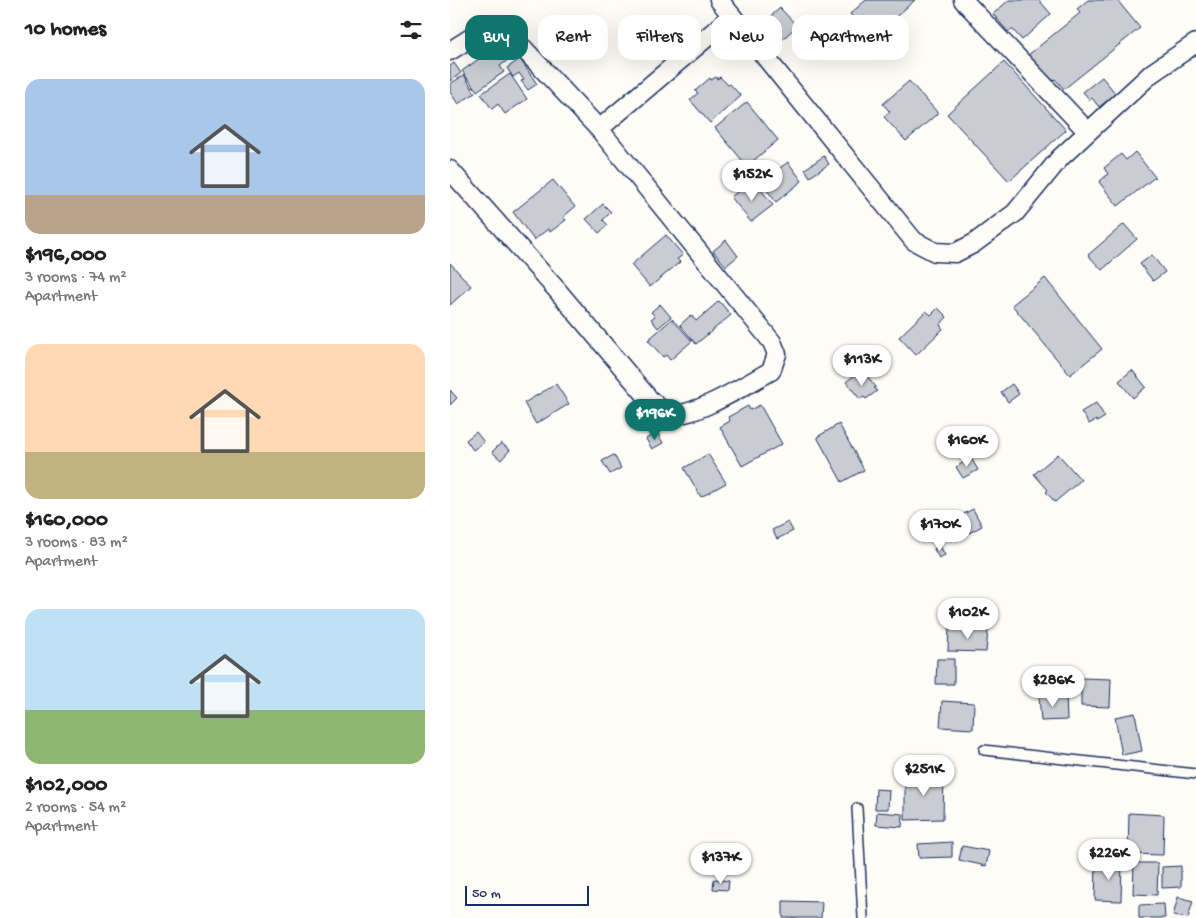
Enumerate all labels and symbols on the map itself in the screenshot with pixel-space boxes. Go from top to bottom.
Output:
pin: $152K [717,160,787,202]
pin: $113K [827,344,897,387]
pin: $196K [620,398,690,441]
pin: $160K [932,426,1002,468]
pin: $170K [905,510,975,552]
pin: $102K [933,598,1003,640]
pin: $286K [1018,666,1088,708]
pin: $251K [889,754,959,797]
pin: $226K [1074,838,1144,881]
pin: $137K [686,842,756,885]
scale bar [465,883,589,906]

